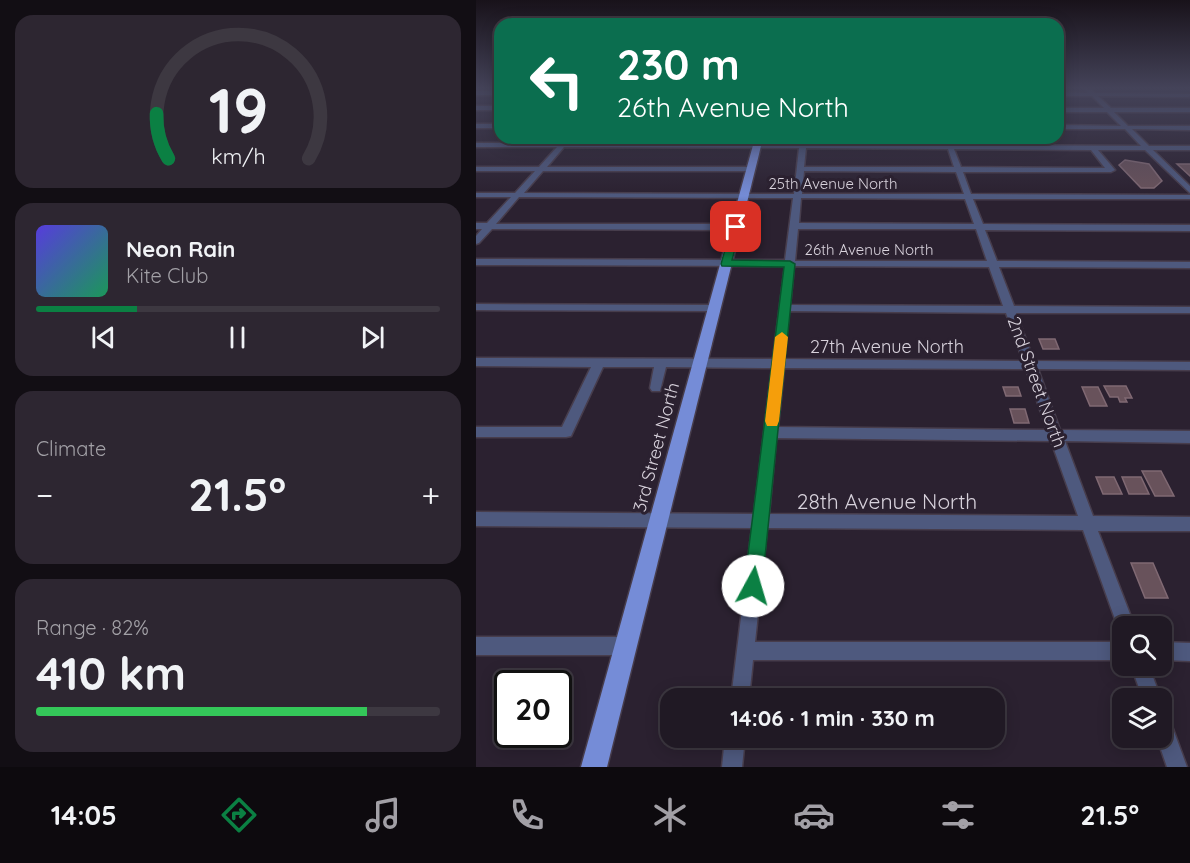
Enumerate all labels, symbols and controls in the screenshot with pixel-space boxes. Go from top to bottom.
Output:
text: 230 m [617,38,740,91]
icon: left [518,42,596,120]
text: 19 [208,71,268,149]
text: 26th Avenue North [617,90,849,124]
text: km/h [211,143,265,169]
street label: 25th Avenue North [769,174,897,193]
pin [710,201,761,252]
icon: arrive [719,210,752,243]
text: Neon Rain [126,235,235,263]
street label: 26th Avenue North [805,240,933,259]
text: Kite Club [126,263,208,288]
street label: 2nd Street North [1003,313,1071,451]
icon: previous [87,321,120,354]
icon: pause [221,321,254,354]
icon: next [356,321,389,354]
street label: 27th Avenue North [810,335,964,358]
street label: 3rd Street North [628,380,684,514]
text: Climate [36,436,106,461]
text: 21.5° [188,466,286,522]
text: − [36,474,53,515]
text: + [421,474,440,515]
street label: 28th Avenue North [797,488,977,514]
position arrow [721,554,785,618]
text: Range · 82% [36,615,149,640]
map controls [1112,616,1172,748]
button: search [1112,616,1172,676]
text: 410 km [36,645,186,701]
speed limit sign: 20 [494,670,572,748]
button: layers [1112,688,1172,748]
text: 14:06 · 1 min · 330 m [730,704,935,732]
icon: directions [218,794,260,836]
icon: music [362,794,404,836]
icon: phone [506,794,548,836]
icon: climate [649,794,691,836]
icon: car [793,794,835,836]
icon: filters [937,794,979,836]
text: 14:05 [51,798,117,832]
text: 21.5° [1080,798,1139,832]

